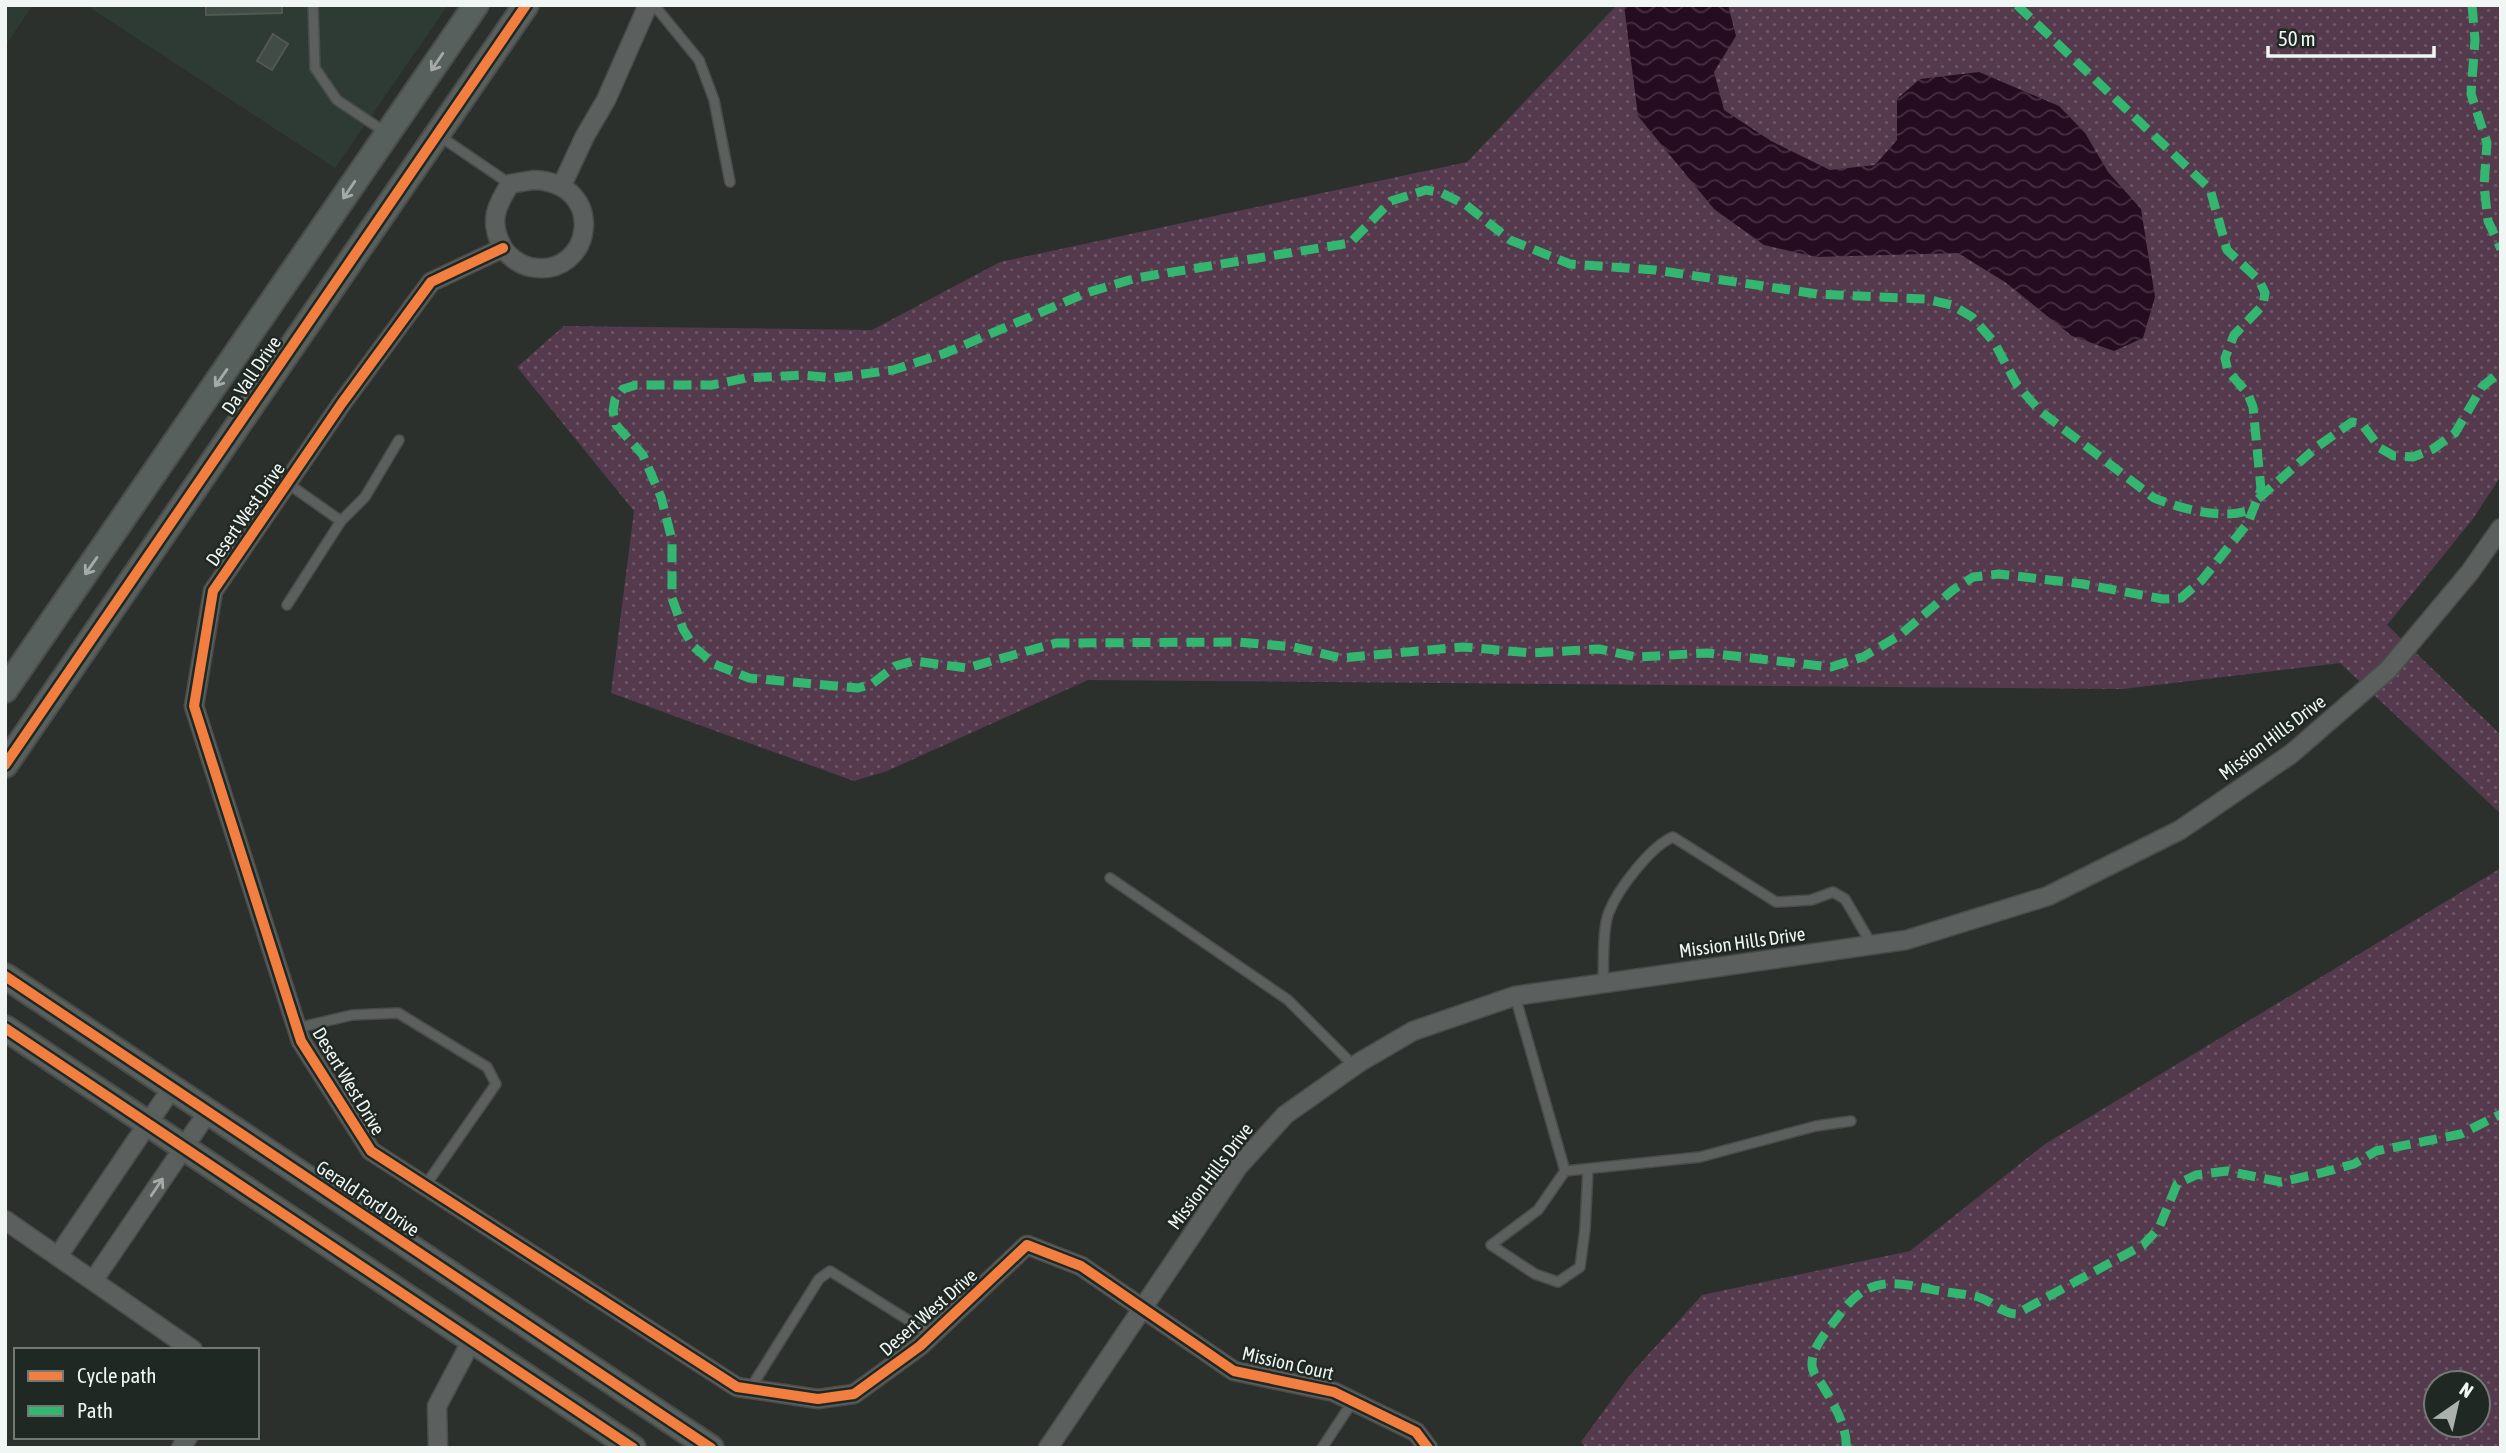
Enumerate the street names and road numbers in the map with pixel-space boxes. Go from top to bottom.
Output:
street label: Da Vall Drive [217,332,285,418]
street label: Desert West Drive [201,458,289,570]
street label: Mission Hills Drive [2215,690,2329,784]
street label: Mission Hills Drive [1677,922,1807,962]
street label: Desert West Drive [308,1023,390,1139]
street label: Mission Hills Drive [1163,1119,1257,1233]
street label: Gerald Ford Drive [312,1155,424,1241]
street label: Desert West Drive [875,1264,981,1360]
street label: Mission Court [1240,1342,1336,1384]

